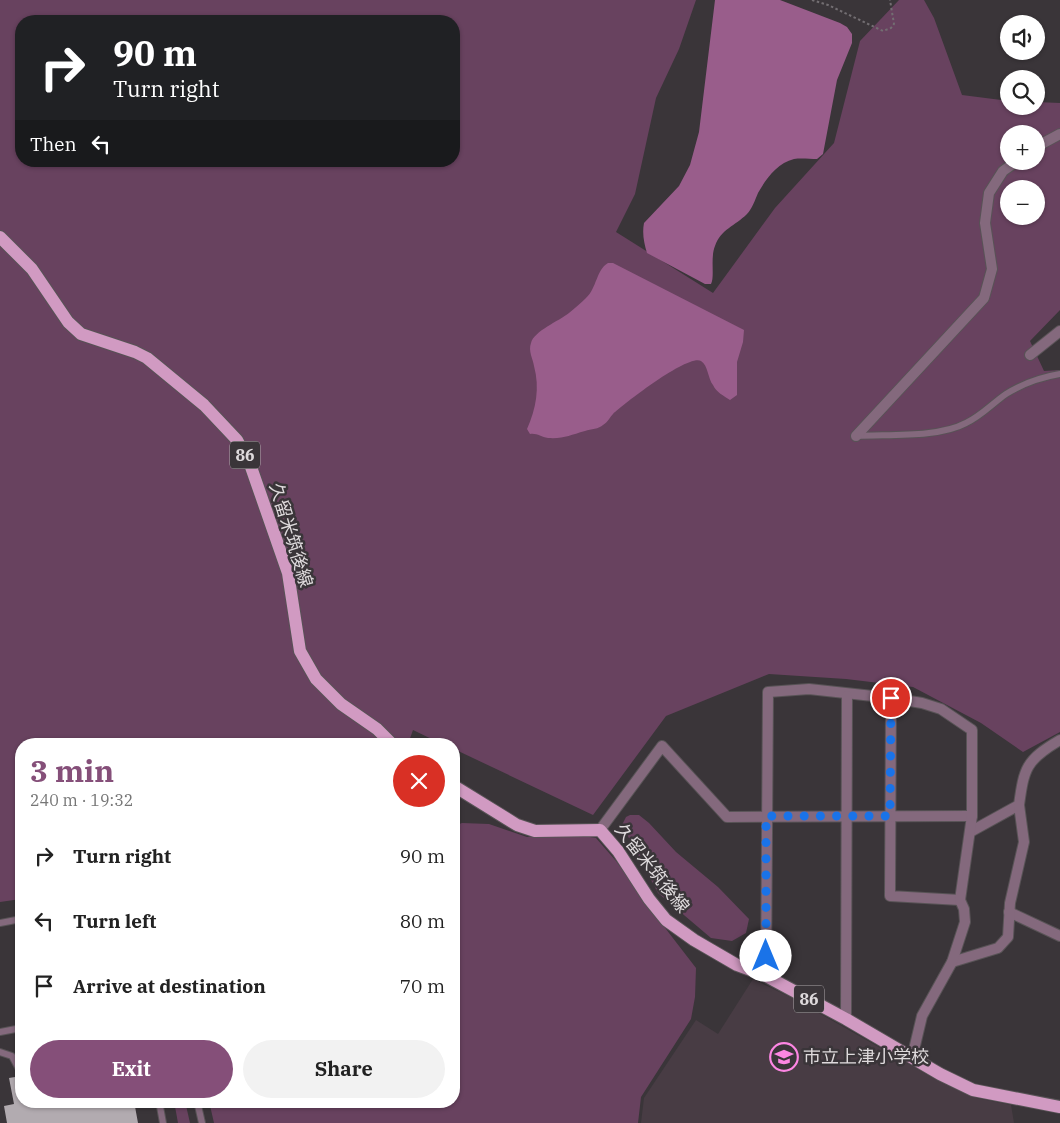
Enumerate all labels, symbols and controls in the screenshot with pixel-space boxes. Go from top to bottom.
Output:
map controls [1000,15,1045,225]
button: sound [1000,15,1045,60]
text: 90 m [113,30,197,76]
icon: right [30,35,95,100]
button: search [1000,70,1045,115]
text: Turn right [113,74,220,103]
button: + [1000,125,1045,170]
icon: left [87,130,115,158]
text: Then [30,132,77,156]
button: − [1000,180,1045,225]
road number: 86 [230,442,260,468]
street label: 久留米筑後線 [265,480,318,590]
pin [870,677,912,719]
icon: arrive [877,684,905,712]
text: 3 min [30,751,114,790]
button: close [393,755,445,807]
text: 240 m · 19:32 [30,790,133,810]
street label: 久留米筑後線 [610,818,695,917]
icon: right [30,842,58,870]
text: Turn right [73,844,171,868]
text: 90 m [400,844,445,868]
icon: left [30,907,58,935]
text: Turn left [73,909,156,933]
text: 80 m [400,909,445,933]
position arrow [739,929,791,981]
icon: arrive [30,972,58,1000]
text: Arrive at destination [73,974,266,998]
text: 70 m [400,974,445,998]
road number: 86 [794,986,824,1012]
button: Exit [30,1040,233,1098]
button: Share [243,1040,445,1098]
school or university icon: 市立上津小学校 [769,1042,799,1072]
place label: 市立上津小学校 [803,1045,929,1068]

